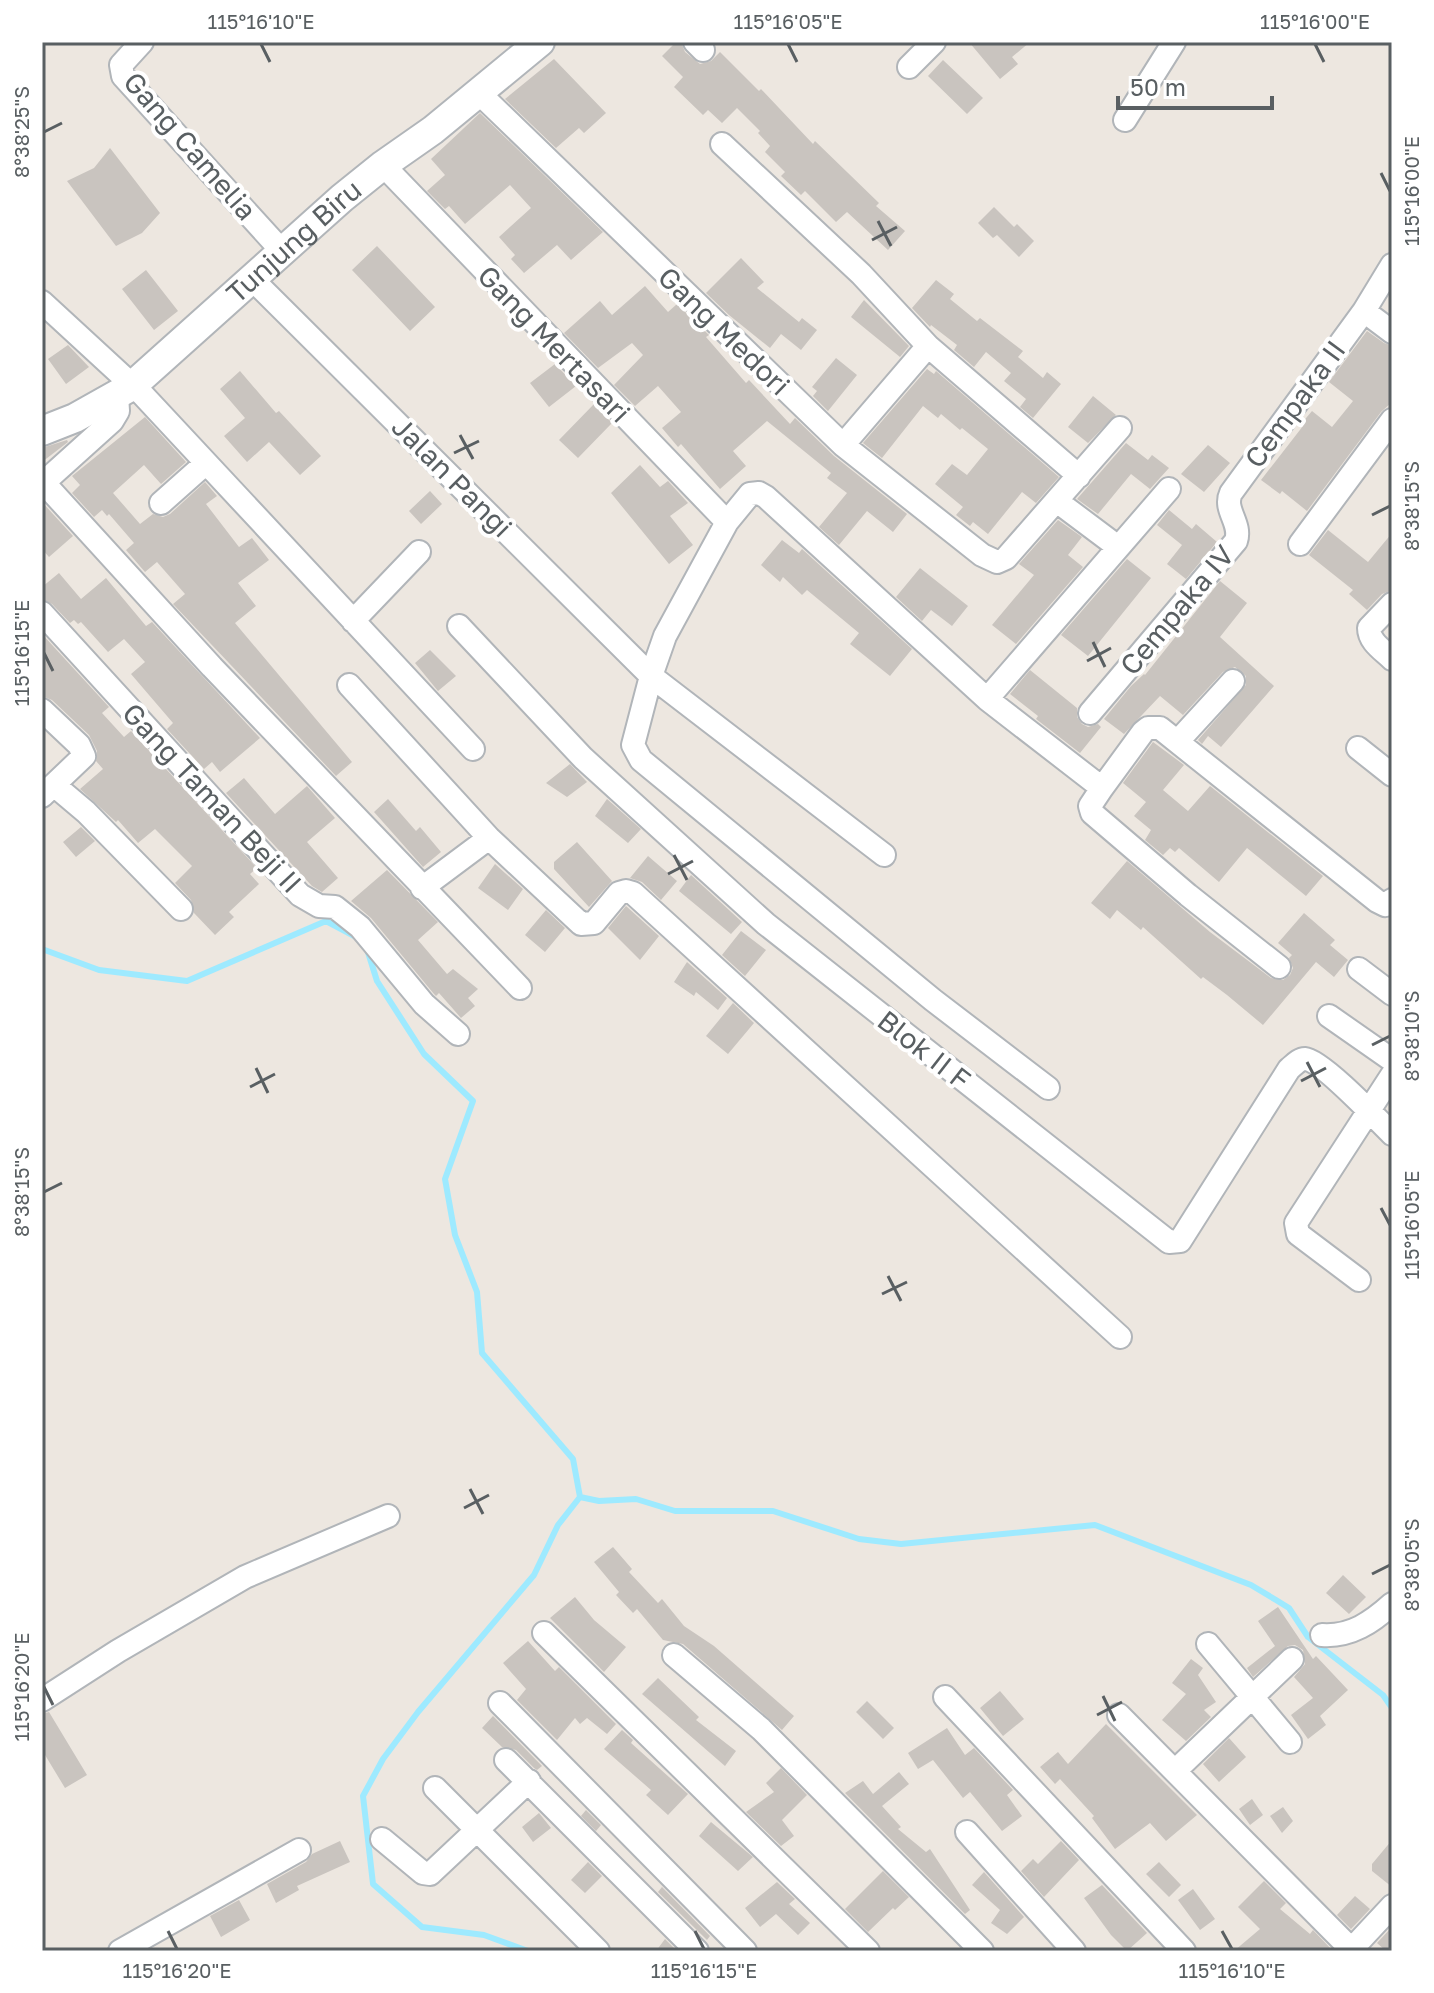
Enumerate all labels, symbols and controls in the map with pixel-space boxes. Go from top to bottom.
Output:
text: 115°16'10"E [207,9,315,33]
text: 115°16'05"E [734,9,843,33]
text: 115°16'00"E [1260,9,1370,33]
scale bar [1118,60,1272,110]
street label: Gang Camelia [117,65,264,226]
text: 50 m [1130,72,1186,101]
text: 8°38'25"S [9,86,33,178]
text: 115°16'00"E [1399,136,1423,246]
street label: Tunjung Biru [219,172,368,309]
street label: Gang Mertasari [471,258,637,429]
street label: Gang Medori [652,260,797,401]
street label: Cempaka II [1237,334,1352,474]
street label: Jalan Pangi [385,410,519,544]
text: 8°38'15"S [1399,461,1423,551]
street label: Cempaka IV [1113,538,1241,681]
text: 115°16'15"E [9,600,33,706]
street label: Gang Taman Beji II [116,696,309,899]
text: 8°38'10"S [1399,991,1423,1082]
street label: Blok II F [871,1003,977,1096]
text: 8°38'15"S [9,1147,33,1237]
text: 115°16'05"E [1399,1171,1423,1280]
text: 8°38'05"S [1399,1519,1423,1611]
text: 115°16'20"E [9,1633,33,1742]
text: 115°16'20"E [123,1958,232,1982]
text: 115°16'15"E [651,1958,757,1982]
text: 115°16'10"E [1178,1958,1286,1982]

